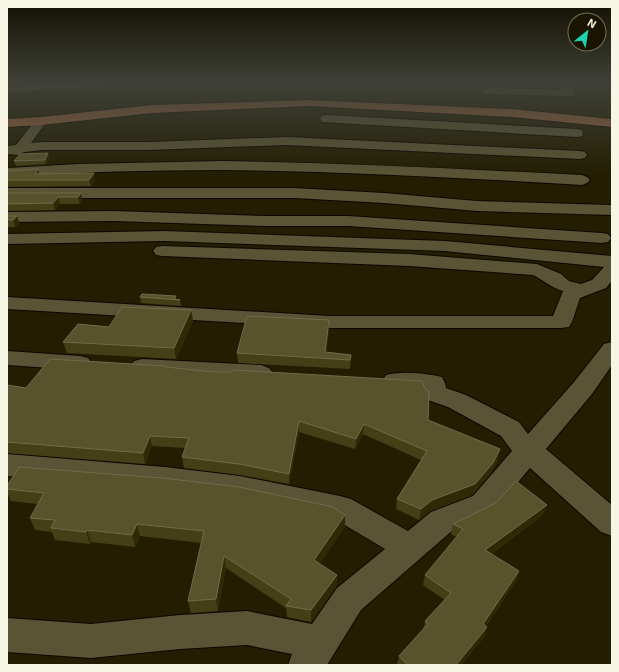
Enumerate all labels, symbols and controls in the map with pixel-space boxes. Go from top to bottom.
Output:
north arrow [567,12,607,52]
text: N [586,15,599,31]

